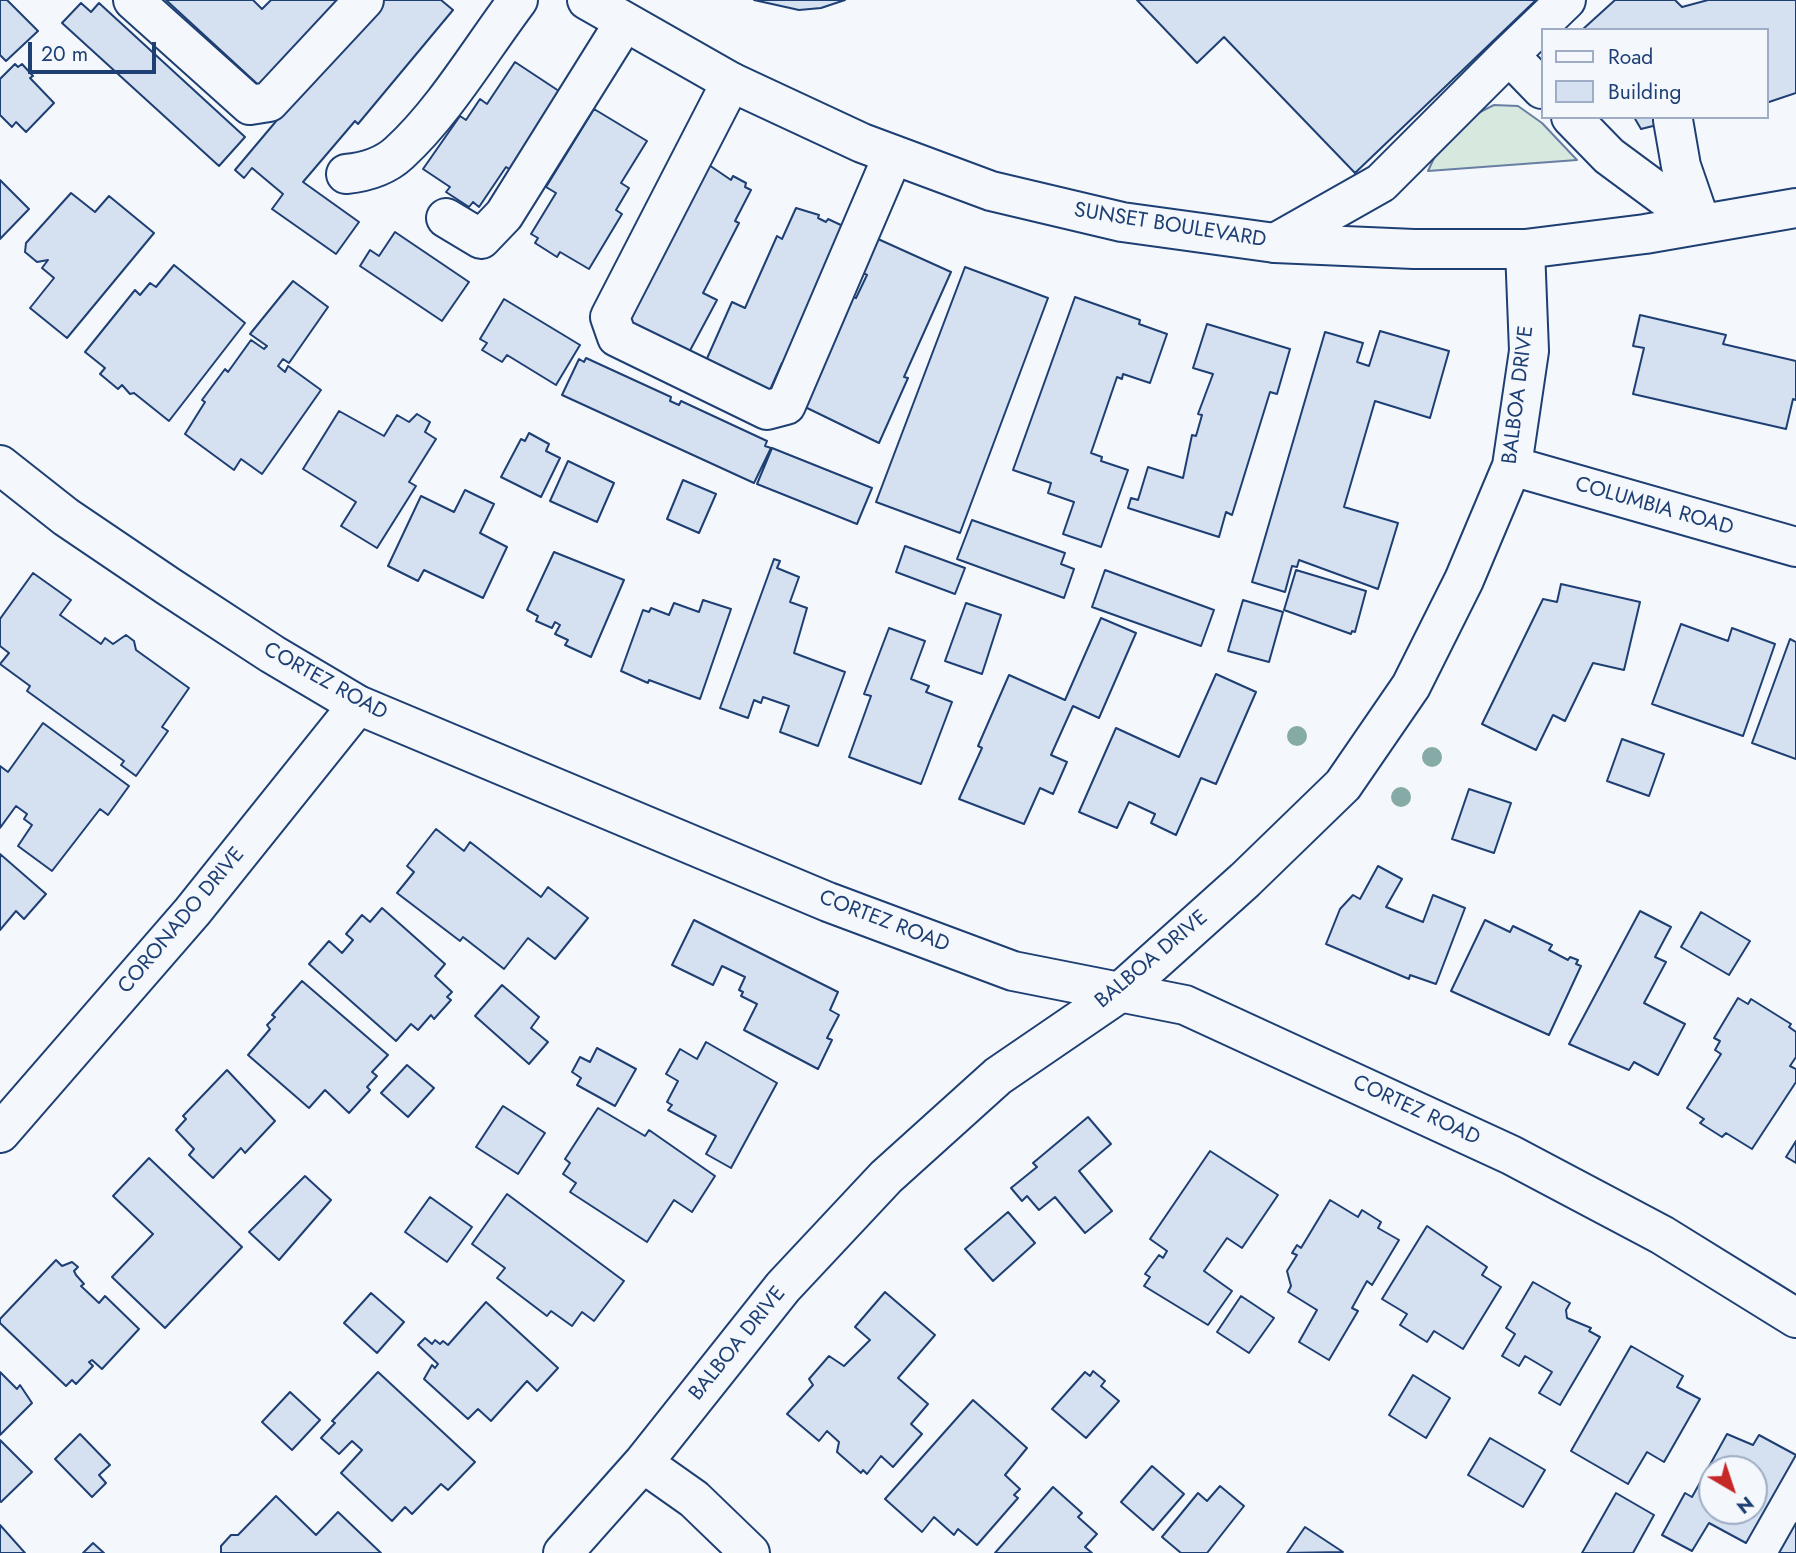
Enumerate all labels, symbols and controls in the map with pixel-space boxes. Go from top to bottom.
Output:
scale bar [32,28,159,72]
legend [1540,28,1768,119]
text: 20 m [41,39,88,69]
text: Road [1608,42,1653,72]
text: Building [1608,77,1681,107]
street label: SUNSET BOULEVARD [1072,198,1268,254]
street label: BALBOA DRIVE [1498,324,1540,466]
street label: COLUMBIA ROAD [1572,472,1736,542]
street label: CORTEZ ROAD [259,638,391,726]
street label: CORONADO DRIVE [113,843,251,999]
street label: CORTEZ ROAD [815,886,953,958]
street label: BALBOA DRIVE [1091,906,1213,1014]
street label: CORTEZ ROAD [1348,1070,1484,1152]
street label: BALBOA DRIVE [684,1282,792,1406]
north arrow [1698,1455,1768,1525]
text: N [1731,1490,1760,1520]

